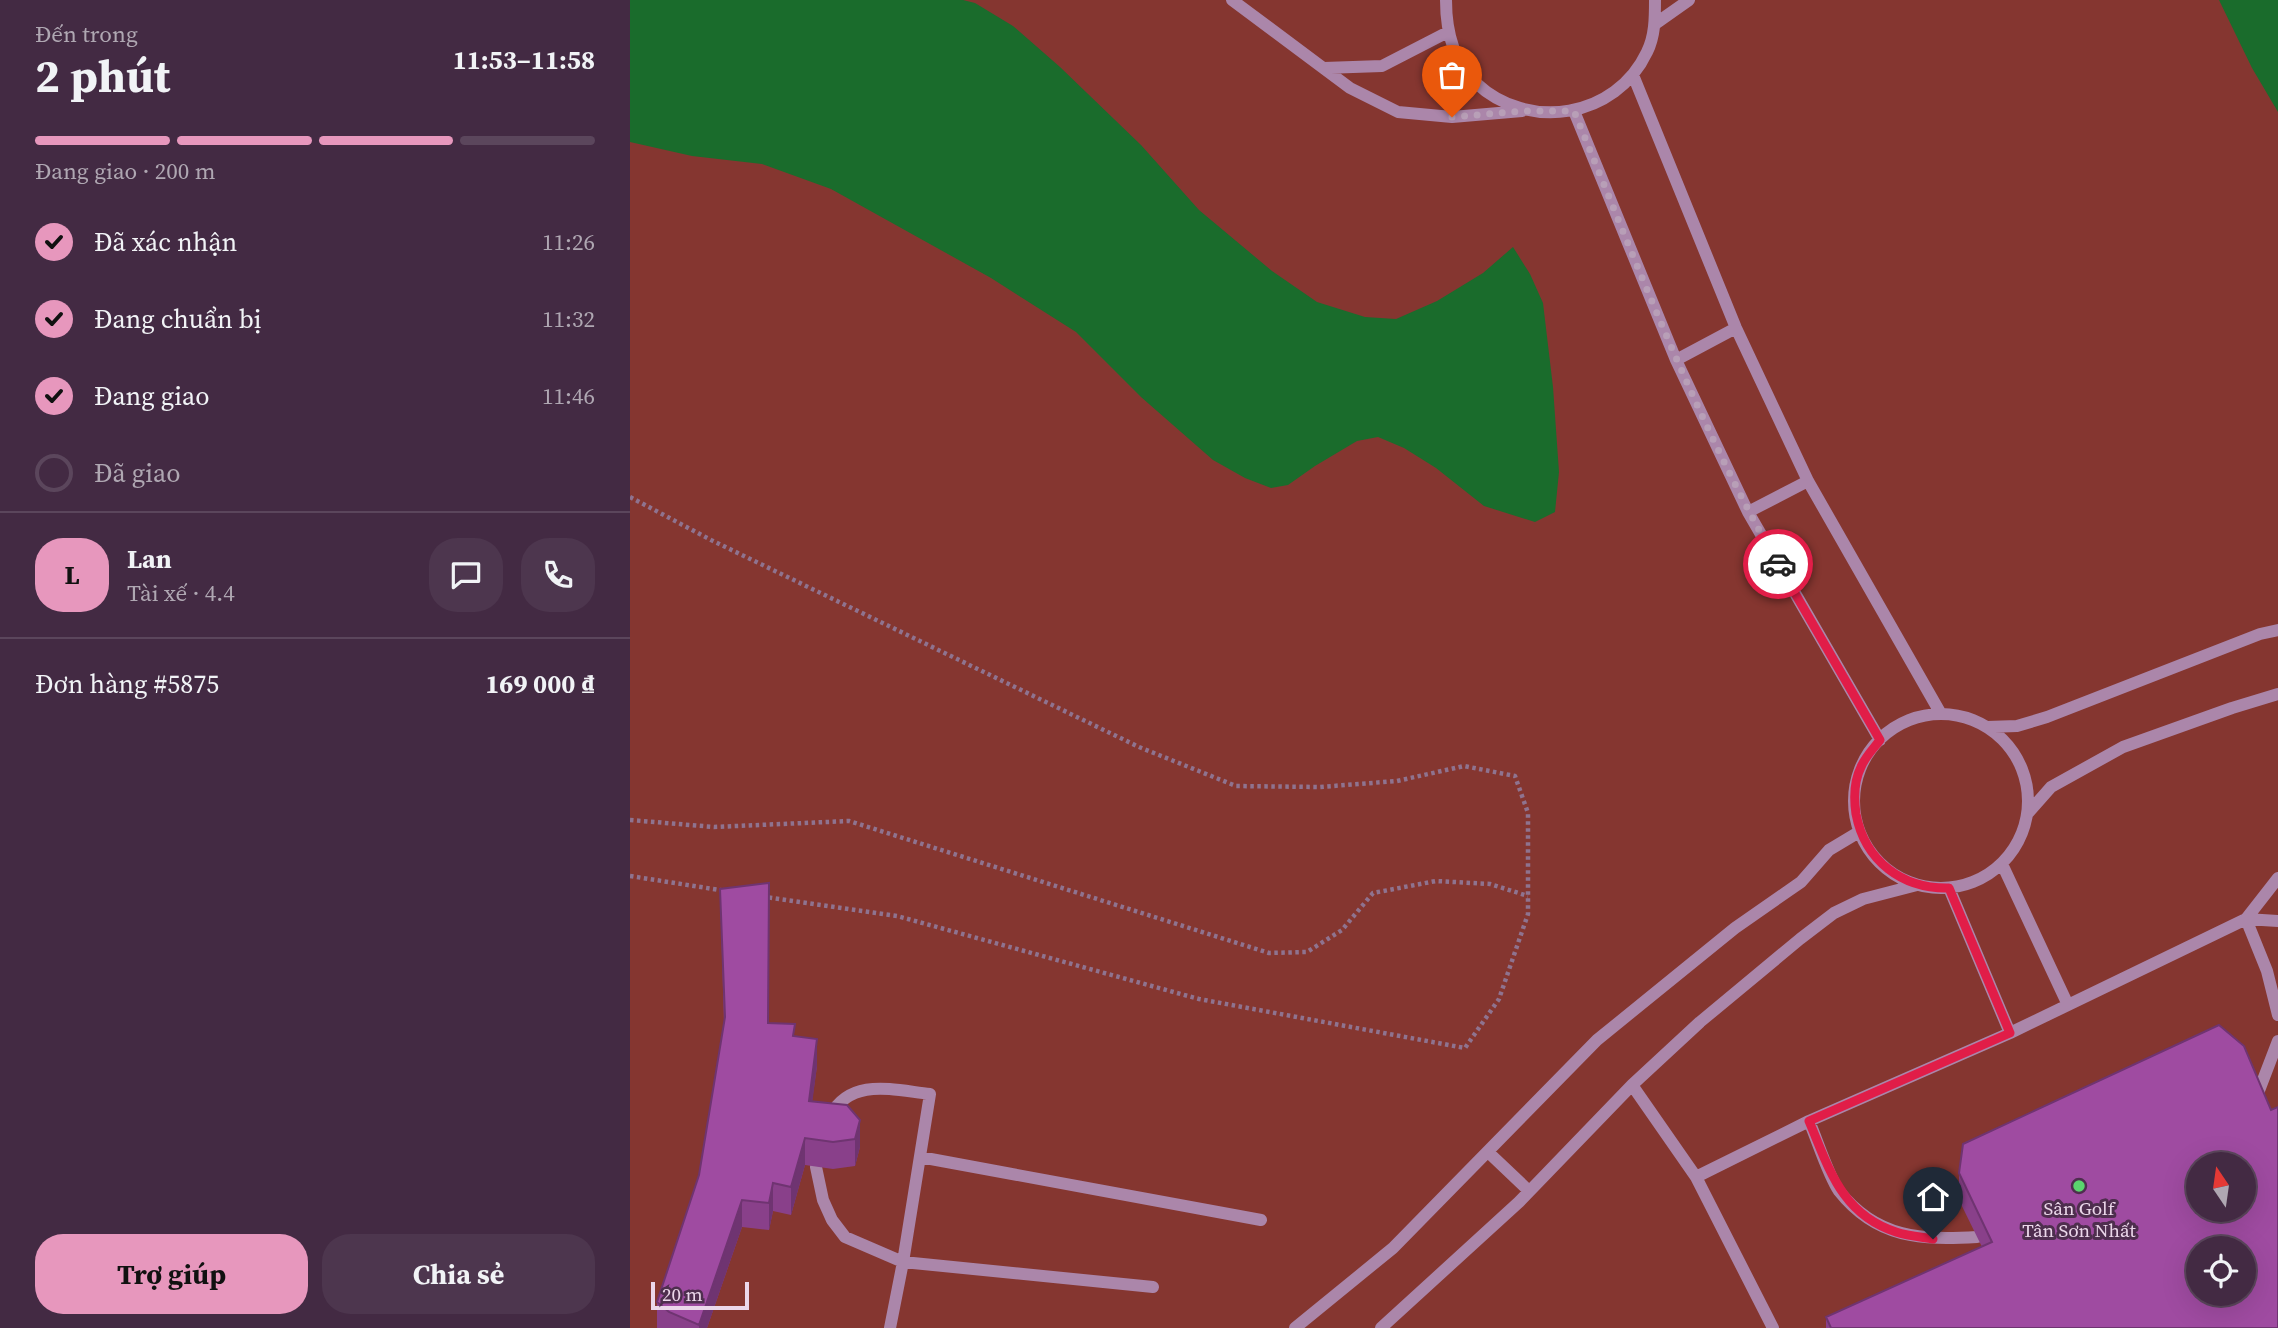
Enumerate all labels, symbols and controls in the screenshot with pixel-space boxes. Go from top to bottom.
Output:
text: Đến trong [35,18,138,50]
text: 11:53–11:58 [453,42,595,78]
text: 2 phút [35,44,170,107]
pin [1422,45,1482,117]
icon: bag [1433,56,1471,94]
text: Đang giao · 200 m [35,155,215,187]
icon: check [35,223,73,261]
text: Đã xác nhận [94,224,237,260]
text: 11:26 [542,226,595,258]
icon: check [35,300,73,338]
text: Đang chuẩn bị [94,301,262,337]
text: 11:32 [542,303,595,335]
icon: check [35,377,73,415]
text: Đang giao [94,378,210,414]
text: 11:46 [542,380,595,412]
text: Đã giao [94,455,180,491]
courier [1743,529,1813,599]
button: chat [429,538,503,612]
button: phone [521,538,595,612]
text: Lan [127,541,172,577]
icon: car [1759,545,1797,583]
text: L [64,557,80,593]
text: Tài xế · 4.4 [127,577,235,609]
text: Đơn hàng #5875 [35,666,219,702]
text: 169 000 ₫ [485,666,595,702]
north arrow [2186,1152,2256,1222]
map controls [2186,1152,2256,1306]
pin [1903,1167,1963,1239]
icon: home [1914,1178,1952,1216]
marker: Sân Golf Tân Sơn Nhất [2071,1178,2087,1194]
place label: Sân Golf Tân Sơn Nhất [2022,1195,2137,1243]
button: Trợ giúp [35,1234,308,1314]
button: Chia sẻ [322,1234,595,1314]
button: locate [2186,1236,2256,1306]
scale bar [651,1279,749,1311]
text: 20 m [662,1281,703,1307]

